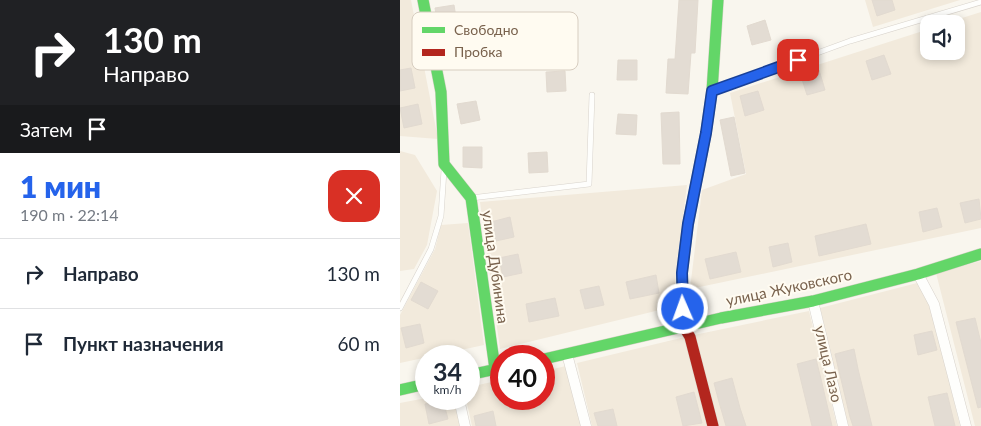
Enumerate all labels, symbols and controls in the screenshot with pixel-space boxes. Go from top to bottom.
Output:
legend [412,12,578,70]
map controls [920,15,965,60]
button: sound [920,15,965,60]
text: 130 m [103,18,202,60]
icon: right [20,20,85,85]
text: Свободно [454,21,519,38]
pin [777,39,819,81]
text: Пробка [454,43,502,60]
icon: arrive [784,46,812,74]
text: Направо [103,60,189,87]
icon: arrive [83,115,111,143]
text: Затем [20,118,73,141]
text: 1 мин [20,168,101,204]
button: close [328,170,380,222]
text: 190 m · 22:14 [20,205,119,224]
street label: улица Дубинина [479,209,513,325]
icon: right [20,260,48,288]
text: Направо [63,262,139,285]
text: 130 m [326,262,380,285]
street label: улица Жуковского [724,265,853,309]
position arrow [656,282,708,334]
street label: улица Лазо [811,324,847,404]
icon: arrive [20,330,48,358]
text: Пункт назначения [63,332,224,355]
text: 60 m [337,332,380,355]
speed limit sign: 40 [490,345,555,410]
text: 34 [433,356,462,386]
text: km/h [433,382,462,397]

